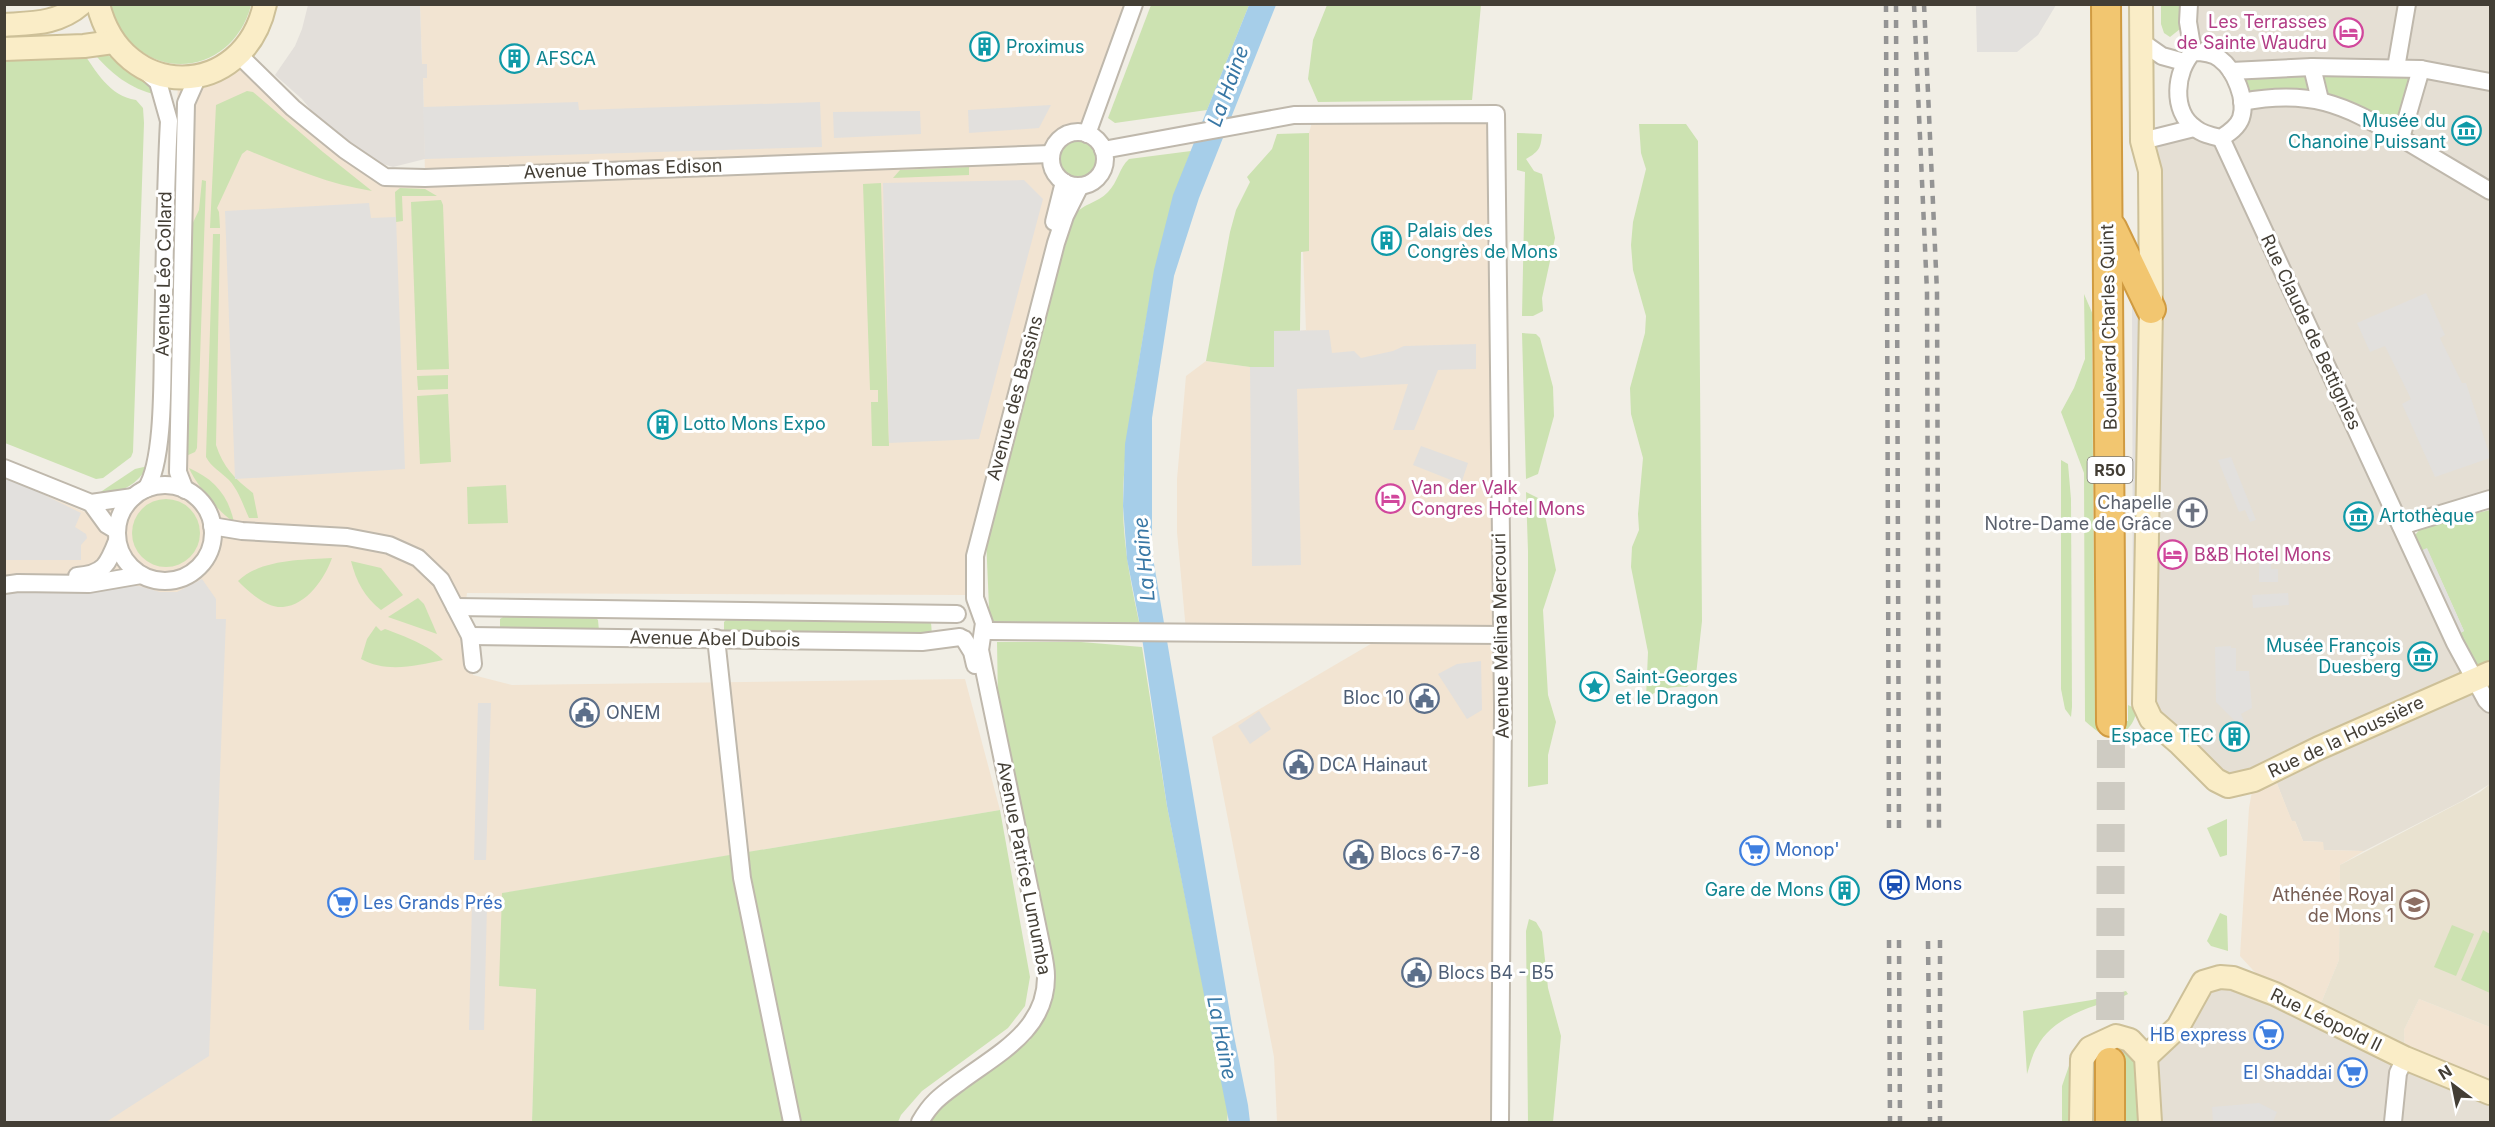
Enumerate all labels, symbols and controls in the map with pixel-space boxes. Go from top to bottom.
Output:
place label: Les Terrasses de Sainte Waudru [2176,11,2327,53]
hotel icon: Les Terrasses de Sainte Waudru [2332,16,2364,48]
building icon: Proximus [969,31,1001,63]
place label: Proximus [1006,36,1084,57]
water label: La Haine [1202,42,1254,130]
building icon: AFSCA [499,43,531,75]
place label: AFSCA [536,48,596,69]
place label: Musée du Chanoine Puissant [2288,110,2446,152]
museum icon: Musée du Chanoine Puissant [2451,115,2483,147]
street label: Avenue Thomas Edison [523,155,723,182]
street label: Avenue Léo Collard [152,191,175,357]
place label: Palais des Congrès de Mons [1407,220,1558,262]
street label: Boulevard Charles Quint [2096,224,2121,430]
building icon: Palais des Congrès de Mons [1370,225,1402,257]
street label: Rue Claude de Bettignies [2257,231,2366,433]
street label: Avenue des Bassins [982,313,1047,483]
building icon: Lotto Mons Expo [646,408,678,440]
place label: Lotto Mons Expo [683,413,826,434]
road number: R50 [2088,457,2132,483]
place label: Van der Valk Congres Hotel Mons [1411,477,1585,519]
hotel icon: Van der Valk Congres Hotel Mons [1374,482,1406,514]
place label: Chapelle Notre-Dame de Grâce [1984,492,2172,534]
church icon: Chapelle Notre-Dame de Grâce [2177,497,2209,529]
museum icon: Artothèque [2342,500,2374,532]
place label: Artothèque [2379,505,2474,526]
water label: La Haine [1128,516,1160,602]
street label: Avenue Mélina Mercouri [1488,533,1513,739]
hotel icon: B&B Hotel Mons [2157,539,2189,571]
place label: B&B Hotel Mons [2194,544,2331,565]
street label: Avenue Abel Dubois [629,627,801,650]
place label: Musée François Duesberg [2266,635,2401,677]
museum icon: Musée François Duesberg [2406,640,2438,672]
place label: Saint-Georges et le Dragon [1615,666,1738,708]
place icon: Saint-Georges et le Dragon [1578,671,1610,703]
public building icon: Bloc 10 [1409,682,1441,714]
place label: Bloc 10 [1343,687,1404,708]
street label: Rue de la Houssière [2265,691,2427,782]
public building icon: ONEM [569,697,601,729]
place label: ONEM [606,702,660,723]
building icon: Espace TEC [2219,720,2251,752]
place label: Espace TEC [2111,725,2214,746]
public building icon: DCA Hainaut [1282,749,1314,781]
place label: DCA Hainaut [1319,754,1427,775]
street label: Avenue Patrice Lumumba [993,759,1056,977]
supermarket icon: Monop' [1738,834,1770,866]
public building icon: Blocs 6-7-8 [1343,838,1375,870]
place label: Monop' [1775,839,1840,860]
place label: Blocs 6-7-8 [1380,843,1480,864]
station icon: Mons [1878,868,1910,900]
place label: Mons [1915,873,1962,894]
building icon: Gare de Mons [1829,874,1861,906]
place label: Gare de Mons [1705,879,1824,900]
place label: Athénée Royal de Mons 1 [2272,884,2394,926]
supermarket icon: Les Grands Prés [326,887,358,919]
school or university icon: Athénée Royal de Mons 1 [2399,889,2431,921]
place label: Les Grands Prés [363,892,503,913]
public building icon: Blocs B4 - B5 [1401,957,1433,989]
place label: Blocs B4 - B5 [1438,962,1554,983]
street label: Rue Léopold II [2267,984,2385,1056]
water label: La Haine [1202,994,1242,1082]
supermarket icon: HB express [2252,1019,2284,1051]
place label: HB express [2150,1024,2247,1045]
north arrow [2423,1055,2483,1115]
supermarket icon: El Shaddai [2337,1057,2369,1089]
text: N [2435,1061,2456,1084]
place label: El Shaddai [2243,1062,2332,1083]

